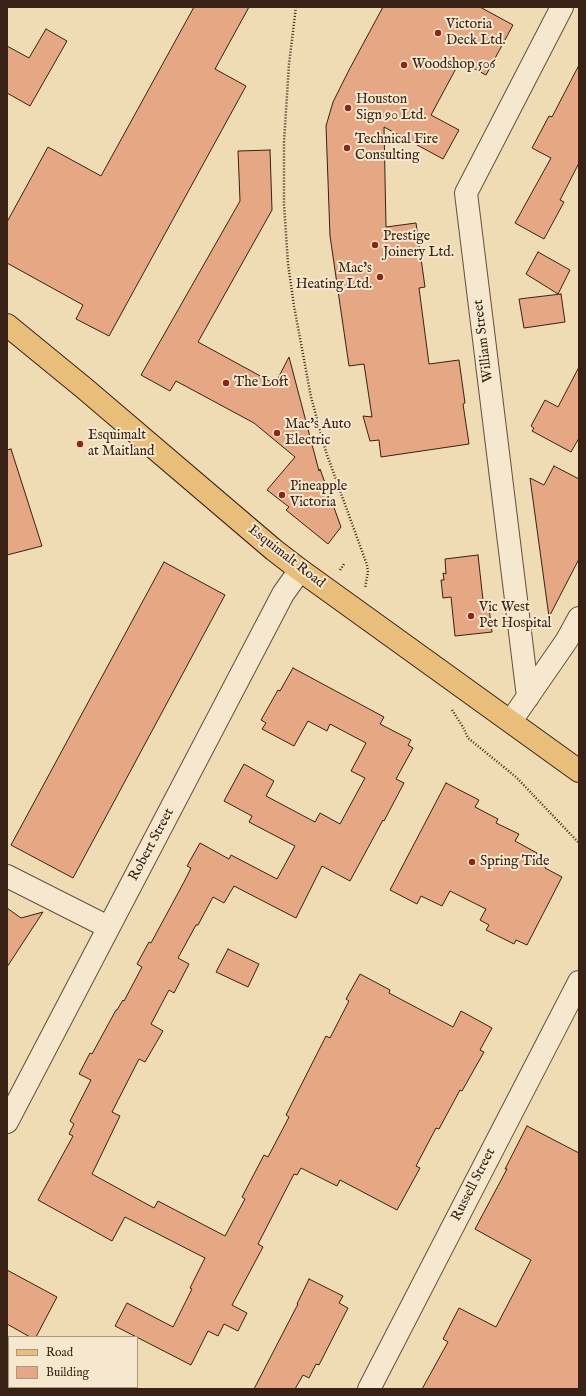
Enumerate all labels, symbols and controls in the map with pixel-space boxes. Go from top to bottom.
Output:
place label: Victoria Deck Ltd. [446,17,506,50]
marker: Victoria Deck Ltd. [433,28,443,38]
place label: Woodshop 506 [412,57,495,73]
marker: Woodshop 506 [399,60,409,70]
place label: Houston Sign 90 Ltd. [356,92,426,124]
marker: Houston Sign 90 Ltd. [343,103,353,113]
place label: Technical Fire Consulting [355,132,438,164]
marker: Technical Fire Consulting [342,143,352,153]
place label: Prestige Joinery Ltd. [383,229,454,262]
marker: Prestige Joinery Ltd. [370,240,380,250]
place label: Mac's Heating Ltd. [296,261,372,294]
marker: Mac's Heating Ltd. [375,272,385,282]
street label: William Street [471,299,497,383]
place label: The Loft [234,375,289,391]
marker: The Loft [221,378,231,388]
place label: Mac's Auto Electric [285,417,351,450]
place label: Esquimalt at Maitland [88,428,154,460]
marker: Mac's Auto Electric [272,428,282,438]
marker: Esquimalt at Maitland [75,439,85,449]
place label: Pineapple Victoria [290,479,347,512]
marker: Pineapple Victoria [277,490,287,500]
street label: Esquimalt Road [244,522,328,592]
place label: Vic West Pet Hospital [479,600,551,632]
marker: Vic West Pet Hospital [466,611,476,621]
street label: Robert Street [126,806,178,884]
place label: Spring Tide [480,854,549,870]
marker: Spring Tide [467,857,477,867]
street label: Russell Street [448,1146,500,1224]
legend [8,1336,138,1388]
text: Road [46,1345,73,1360]
text: Building [46,1365,89,1380]

